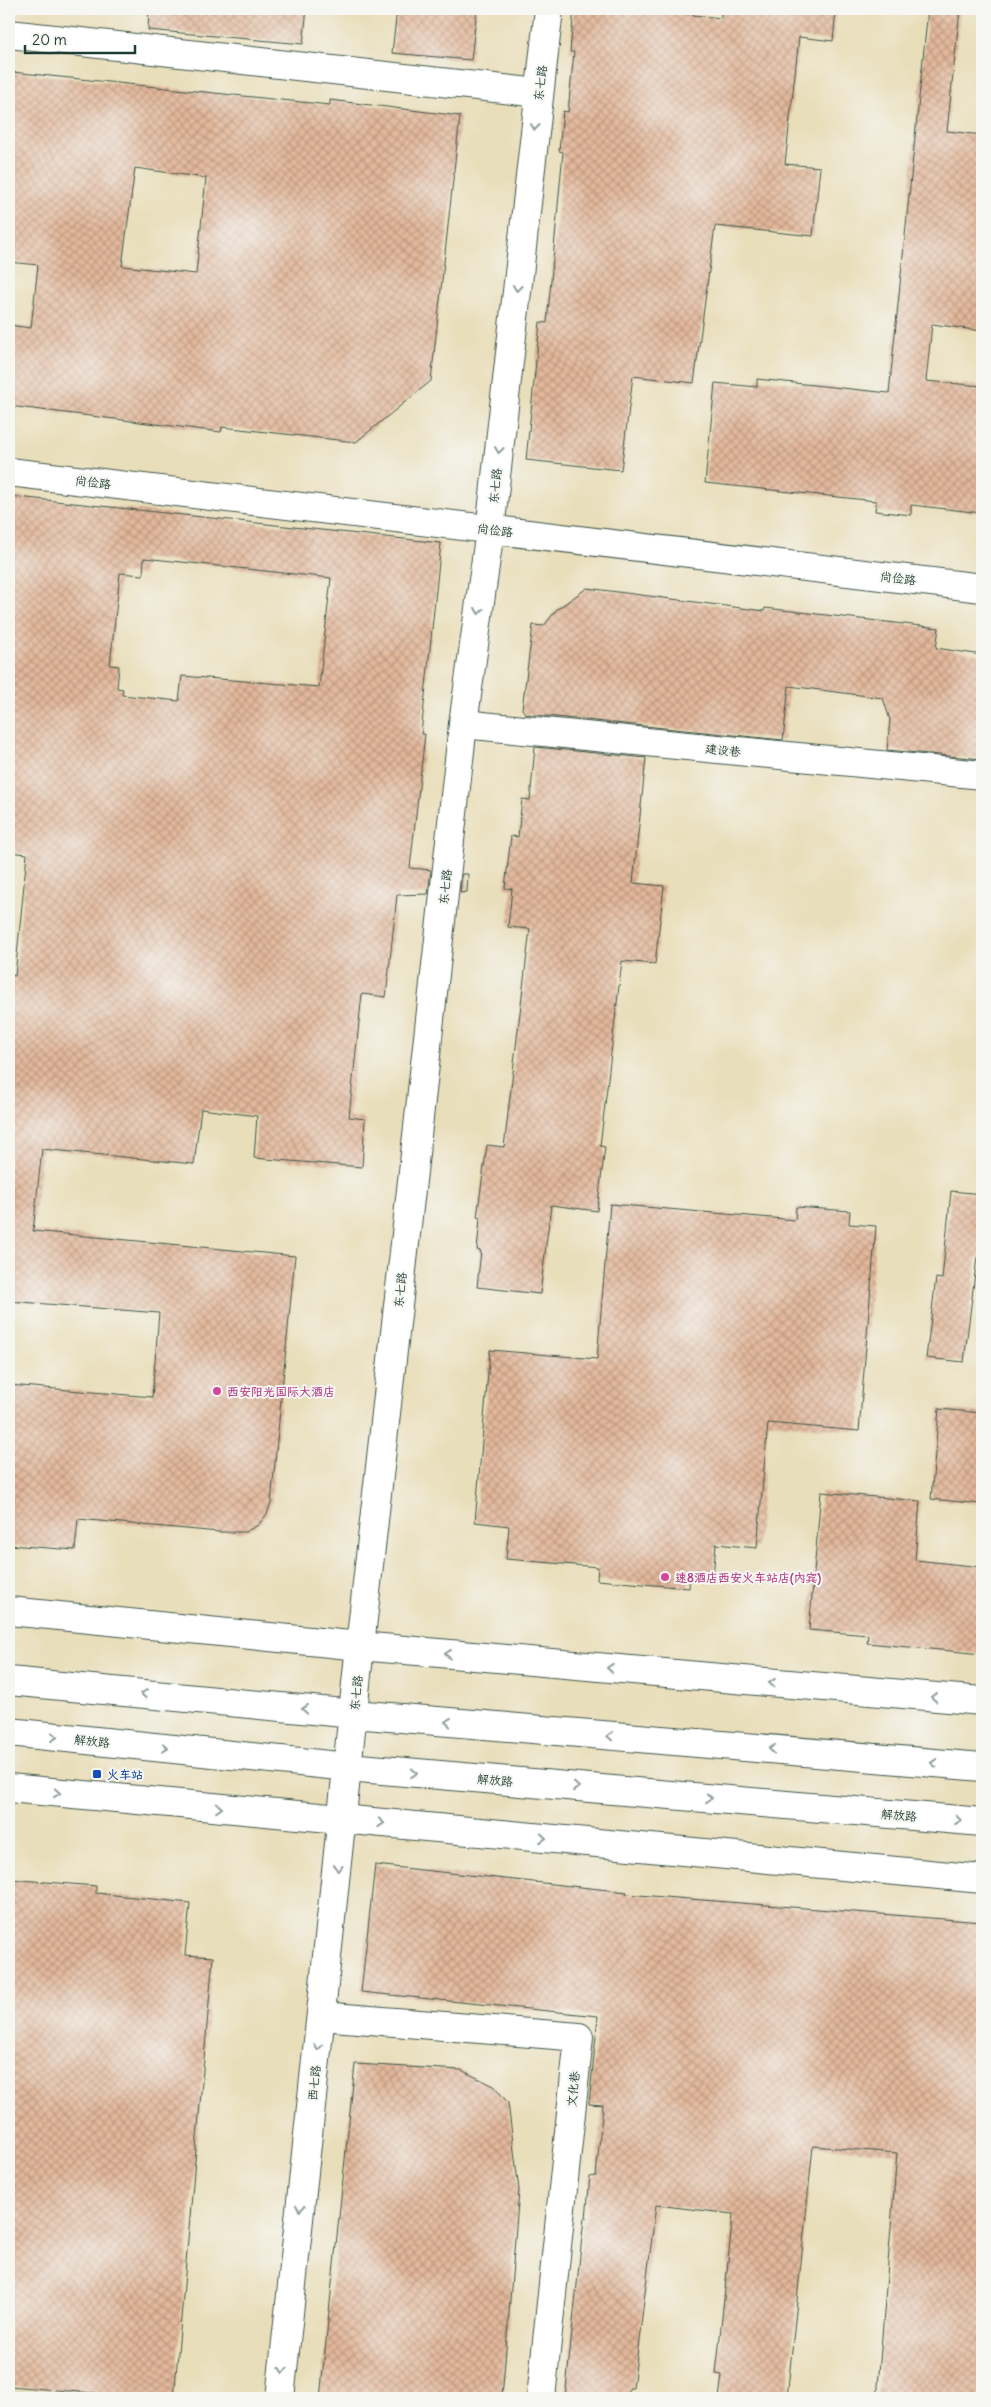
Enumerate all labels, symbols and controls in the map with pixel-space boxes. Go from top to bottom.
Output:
scale bar [25,22,135,54]
text: 20 m [32,30,67,49]
street label: 东七路 [530,64,550,102]
one-way arrow [530,123,541,131]
one-way arrow [512,285,523,293]
one-way arrow [494,446,505,454]
street label: 东七路 [486,467,504,505]
street label: 尚俭路 [74,472,112,492]
street label: 尚俭路 [476,520,514,540]
street label: 尚俭路 [879,568,917,588]
one-way arrow [474,607,484,615]
street label: 建设巷 [704,741,742,759]
street label: 东七路 [436,868,454,906]
street label: 东七路 [391,1271,409,1309]
place label: 西安阳光国际大酒店 [227,1384,335,1399]
marker: 西安阳光国际大酒店 [211,1385,223,1397]
place label: 速8酒店西安火车站店(内宾) [675,1570,822,1586]
marker: 速8酒店西安火车站店(内宾) [659,1571,671,1583]
one-way arrow [444,1649,452,1660]
one-way arrow [606,1663,614,1674]
street label: 东七路 [347,1674,365,1712]
one-way arrow [768,1677,776,1688]
one-way arrow [139,1689,147,1700]
one-way arrow [929,1692,937,1703]
one-way arrow [301,1704,309,1715]
one-way arrow [444,1717,452,1728]
one-way arrow [50,1731,58,1742]
one-way arrow [606,1731,614,1742]
street label: 解放路 [73,1732,111,1750]
one-way arrow [161,1742,169,1753]
one-way arrow [767,1744,775,1755]
one-way arrow [929,1758,937,1769]
place label: 火车站 [107,1767,143,1782]
one-way arrow [411,1767,419,1778]
marker: 火车站 [91,1768,103,1780]
street label: 解放路 [476,1771,514,1789]
one-way arrow [572,1781,580,1792]
one-way arrow [54,1787,62,1798]
one-way arrow [705,1793,713,1804]
one-way arrow [215,1802,223,1813]
street label: 解放路 [880,1806,918,1824]
one-way arrow [954,1814,962,1825]
one-way arrow [377,1818,385,1829]
one-way arrow [539,1833,547,1844]
one-way arrow [333,1864,344,1872]
one-way arrow [313,2043,324,2051]
street label: 西七路 [305,2064,323,2102]
street label: 文化巷 [564,2070,582,2108]
one-way arrow [295,2204,306,2212]
one-way arrow [278,2366,289,2374]

